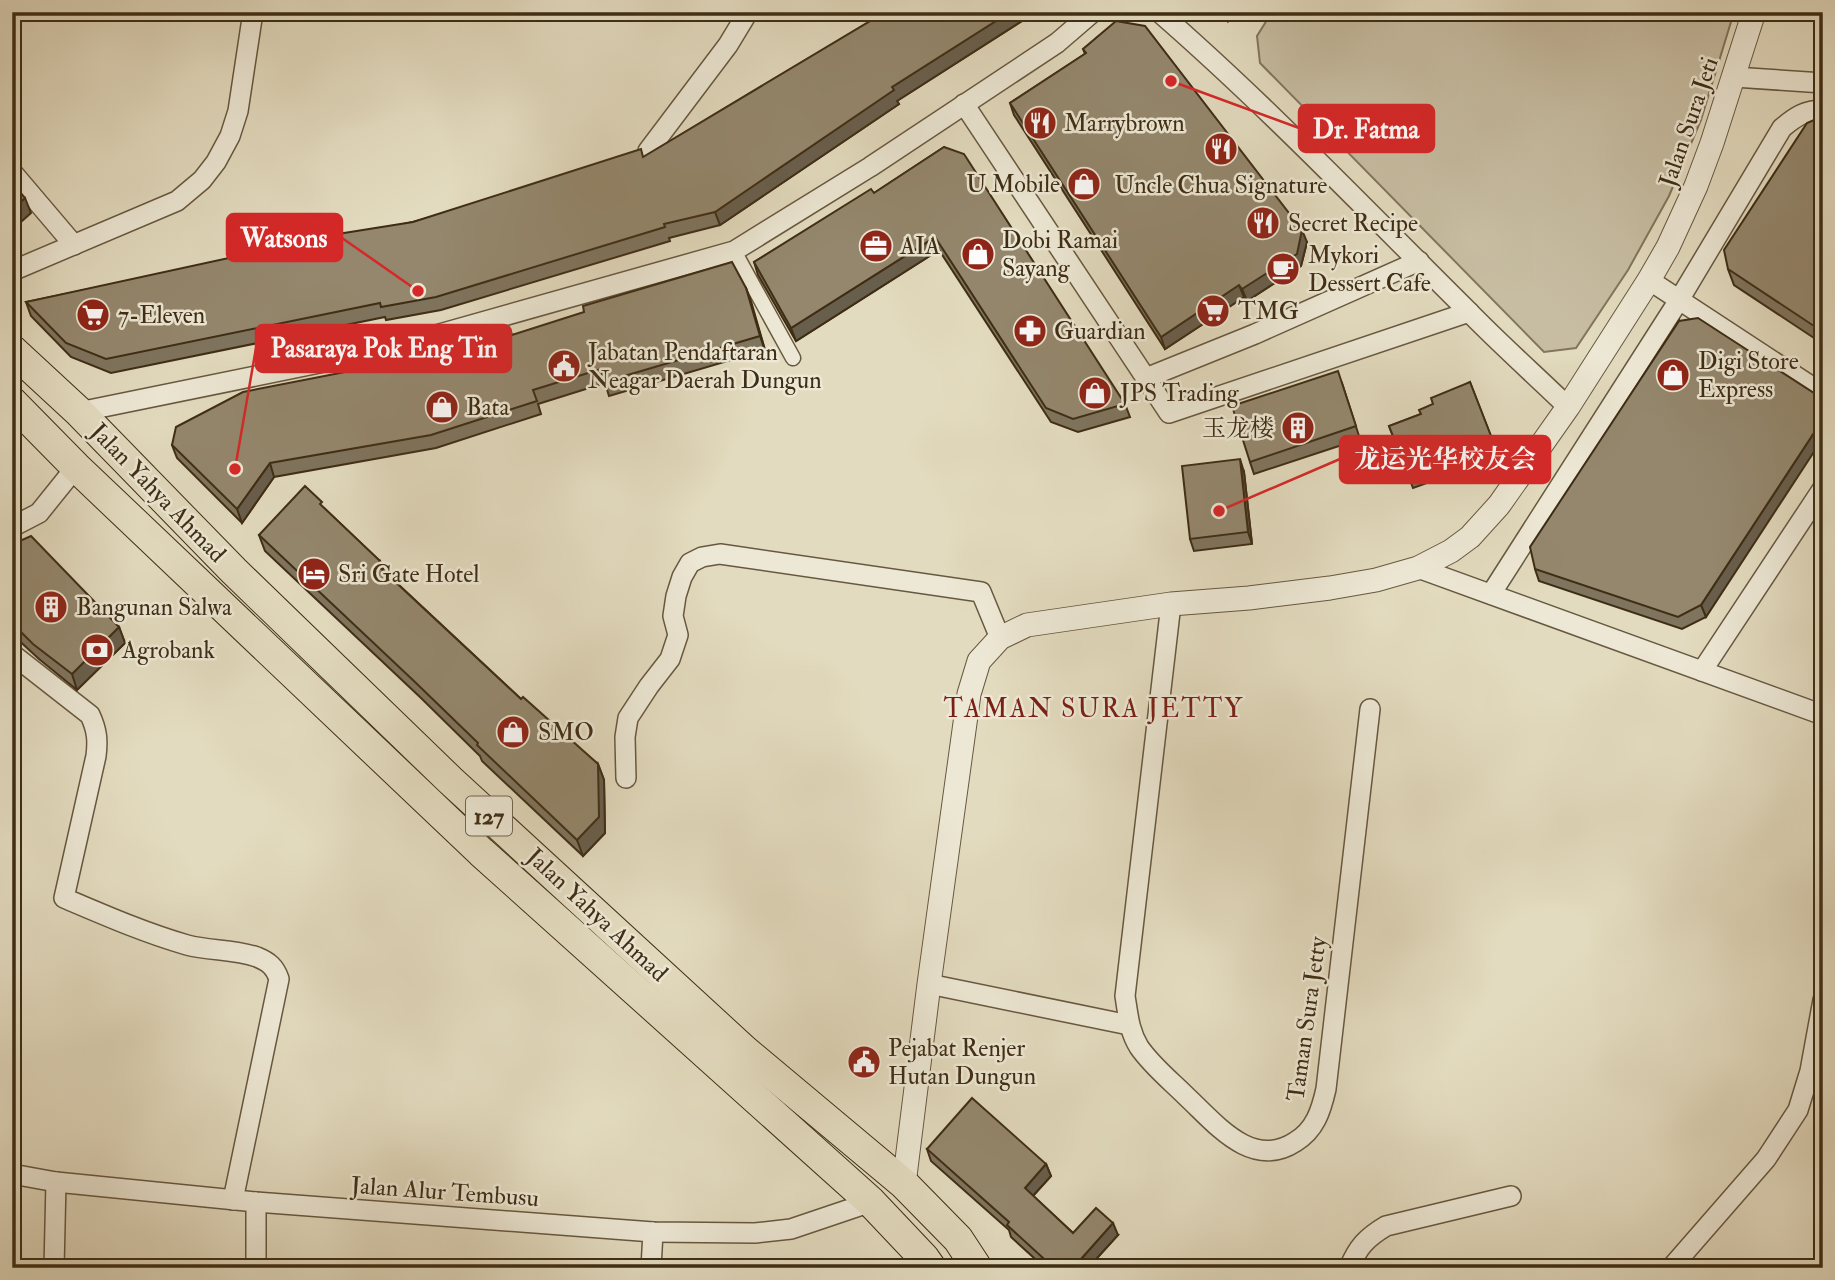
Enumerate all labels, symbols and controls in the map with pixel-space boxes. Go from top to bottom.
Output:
street label: Jalan Sura Jeti [1652,53,1726,192]
restaurant icon: Marrybrown [1021,104,1059,142]
callout: Dr. Fatma [1299,105,1434,152]
place label: Marrybrown [1064,108,1185,139]
text: Dr. Fatma [1313,114,1421,146]
restaurant icon: Uncle Chua Signature [1202,130,1240,168]
shop icon: U Mobile [1065,165,1103,203]
place label: U Mobile [966,169,1060,200]
place label: Uncle Chua Signature [1115,170,1327,201]
restaurant icon: Secret Recipe [1244,204,1282,242]
place label: Secret Recipe [1288,208,1418,239]
callout: Watsons [227,214,342,261]
text: Watsons [239,223,328,255]
place label: Dobi Ramai Sayang [1002,225,1118,284]
office icon: AIA [857,227,895,265]
place label: AIA [899,231,940,262]
shop icon: Dobi Ramai Sayang [959,235,997,273]
place label: Mykori Dessert Cafe [1308,240,1431,299]
cafe icon: Mykori Dessert Cafe [1264,250,1302,288]
supermarket icon: TMG [1194,292,1232,330]
supermarket icon: 7-Eleven [74,296,112,334]
place label: TMG [1238,296,1299,327]
place label: 7-Eleven [118,300,205,331]
pharmacy icon: Guardian [1011,312,1049,350]
place label: Guardian [1054,316,1146,347]
callout: Pasaraya Pok Eng Tin [256,325,511,372]
text: Pasaraya Pok Eng Tin [270,333,498,366]
place label: Jabatan Pendaftaran Neagar Daerah Dungun [587,337,822,396]
place label: Digi Store Express [1698,346,1799,405]
public building icon: Jabatan Pendaftaran Neagar Daerah Dungun [545,347,583,385]
shop icon: Digi Store Express [1654,356,1692,394]
shop icon: JPS Trading [1076,374,1114,412]
place label: JPS Trading [1119,378,1240,409]
shop icon: Bata [423,388,461,426]
place label: Bata [466,392,510,423]
building icon: 玉龙楼 [1279,409,1317,447]
place label: 玉龙楼 [1202,413,1274,444]
street label: Jalan Yahya Ahmad [83,416,233,570]
callout: 龙运光华校友会 [1340,436,1550,483]
text: 龙运光华校友会 [1354,444,1536,476]
hotel icon: Sri Gate Hotel [295,555,333,593]
place label: Sri Gate Hotel [338,559,479,590]
building icon: Bangunan Salwa [32,588,70,626]
place label: Bangunan Salwa [76,592,233,623]
bank icon: Agrobank [78,631,116,669]
place label: Agrobank [121,635,215,666]
district label: TAMAN SURA JETTY [944,693,1244,725]
shop icon: SMO [494,713,532,751]
place label: SMO [538,717,594,748]
road number: 127 [466,796,512,836]
street label: Jalan Yahya Ahmad [519,841,674,989]
street label: Taman Sura Jetty [1280,934,1334,1103]
place label: Pejabat Renjer Hutan Dungun [888,1033,1036,1092]
public building icon: Pejabat Renjer Hutan Dungun [845,1043,883,1081]
street label: Jalan Alur Tembusu [349,1170,540,1214]

